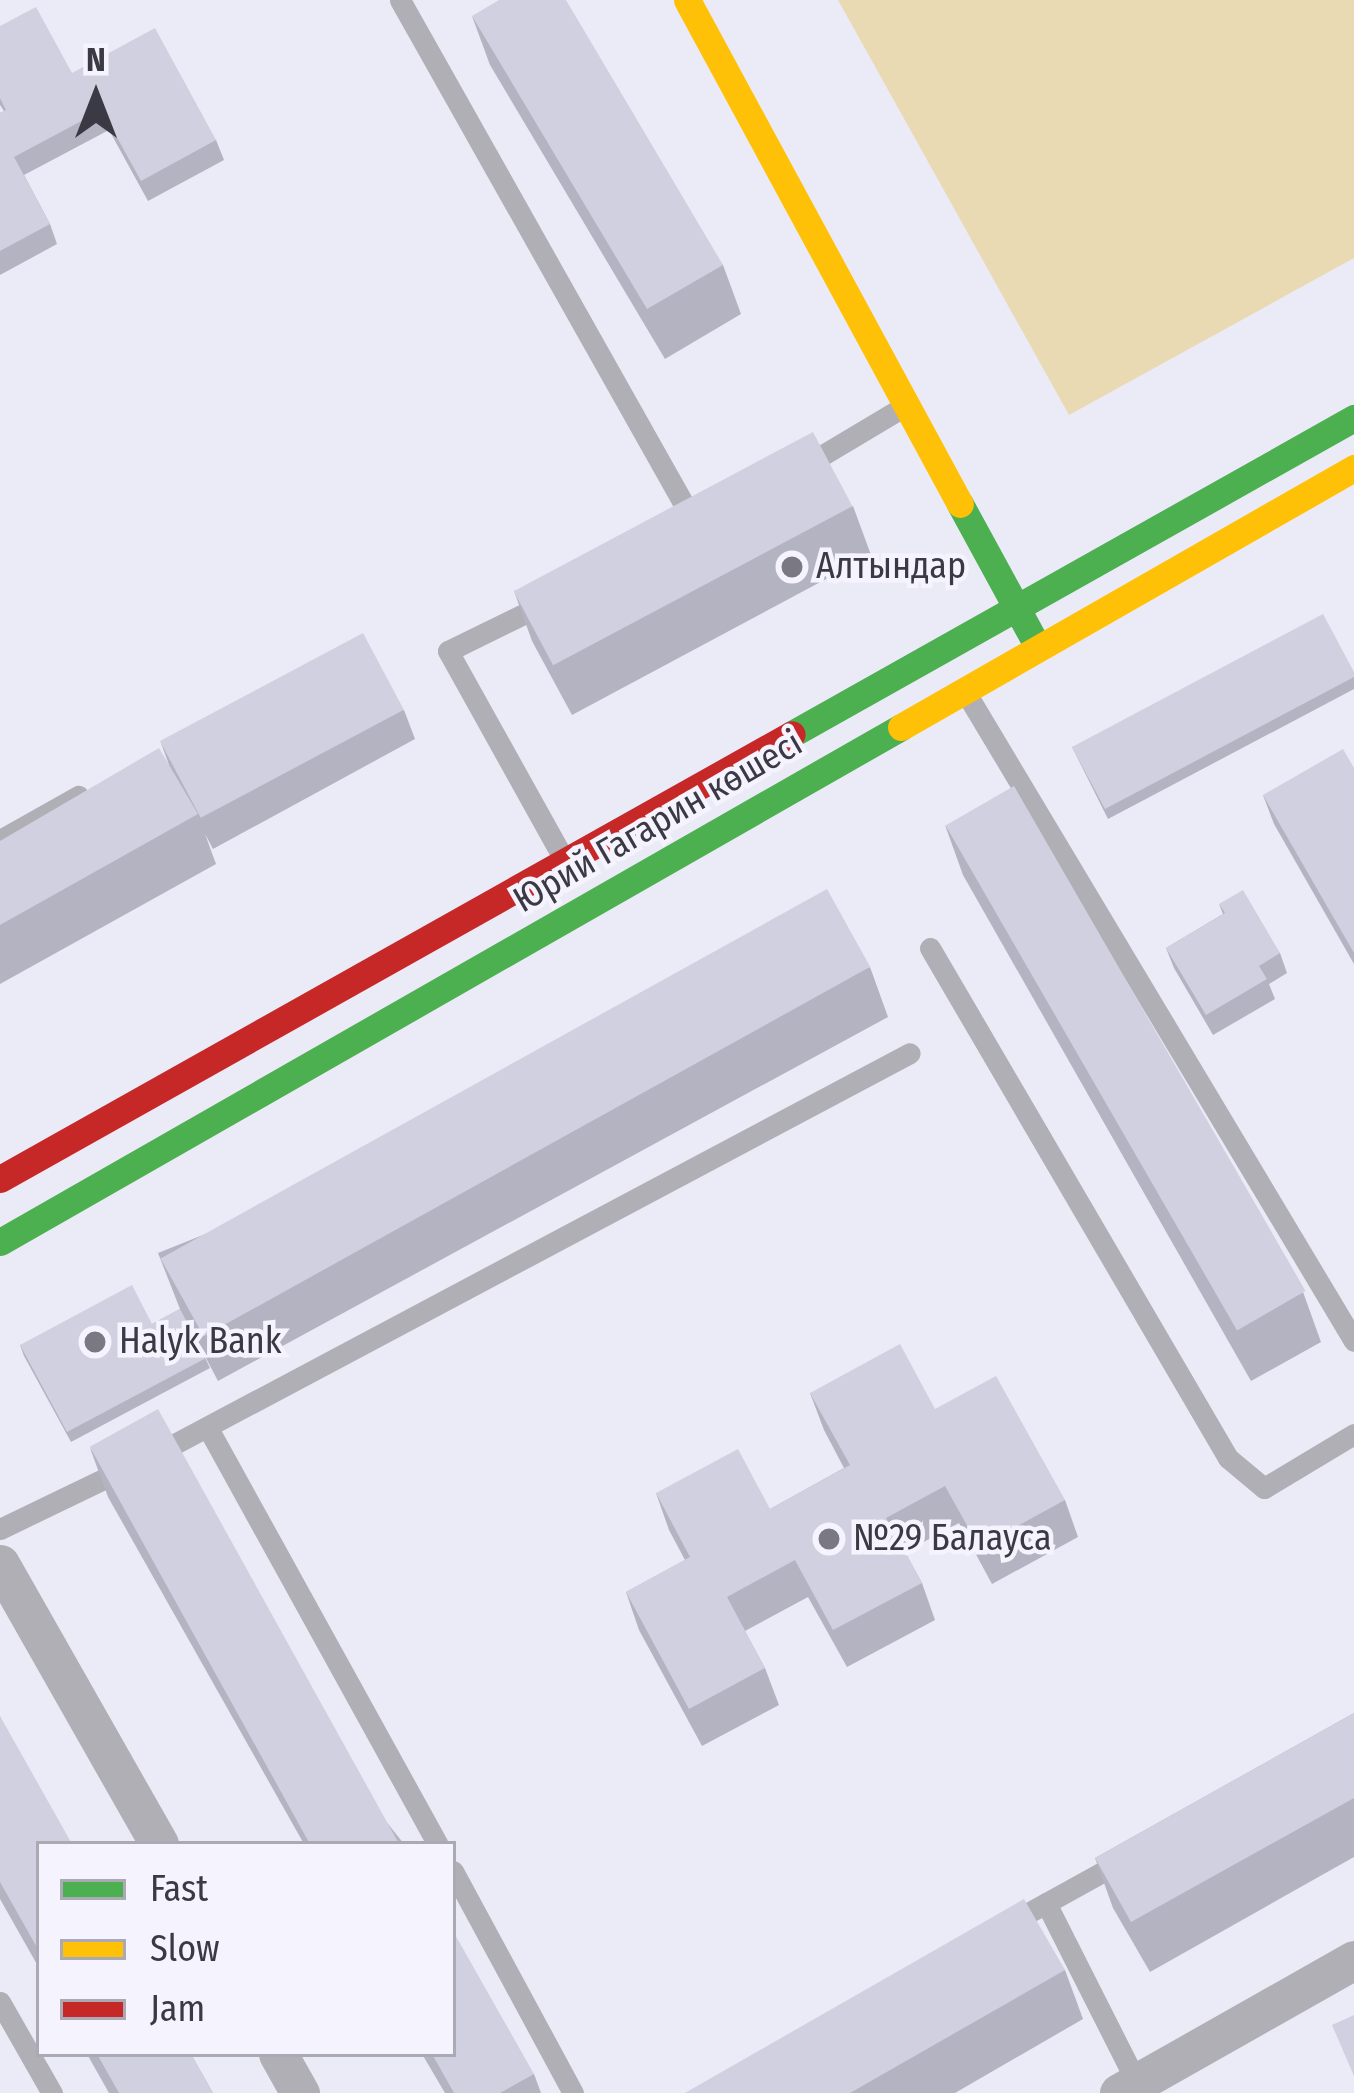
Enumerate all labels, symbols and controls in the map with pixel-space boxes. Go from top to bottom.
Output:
north arrow [36,36,156,156]
text: N [86,40,106,80]
place label: Алтындар [816,545,966,589]
marker: Алтындар [779,554,805,580]
street label: Юрий Гагарин көшесі [506,722,810,922]
place label: Halyk Bank [119,1320,282,1364]
marker: Halyk Bank [82,1329,108,1355]
place label: №29 Балауса [853,1517,1052,1561]
marker: №29 Балауса [816,1526,842,1552]
legend [36,1841,456,2057]
text: Fast [150,1867,208,1911]
text: Slow [150,1927,220,1971]
text: Jam [150,1987,205,2031]

